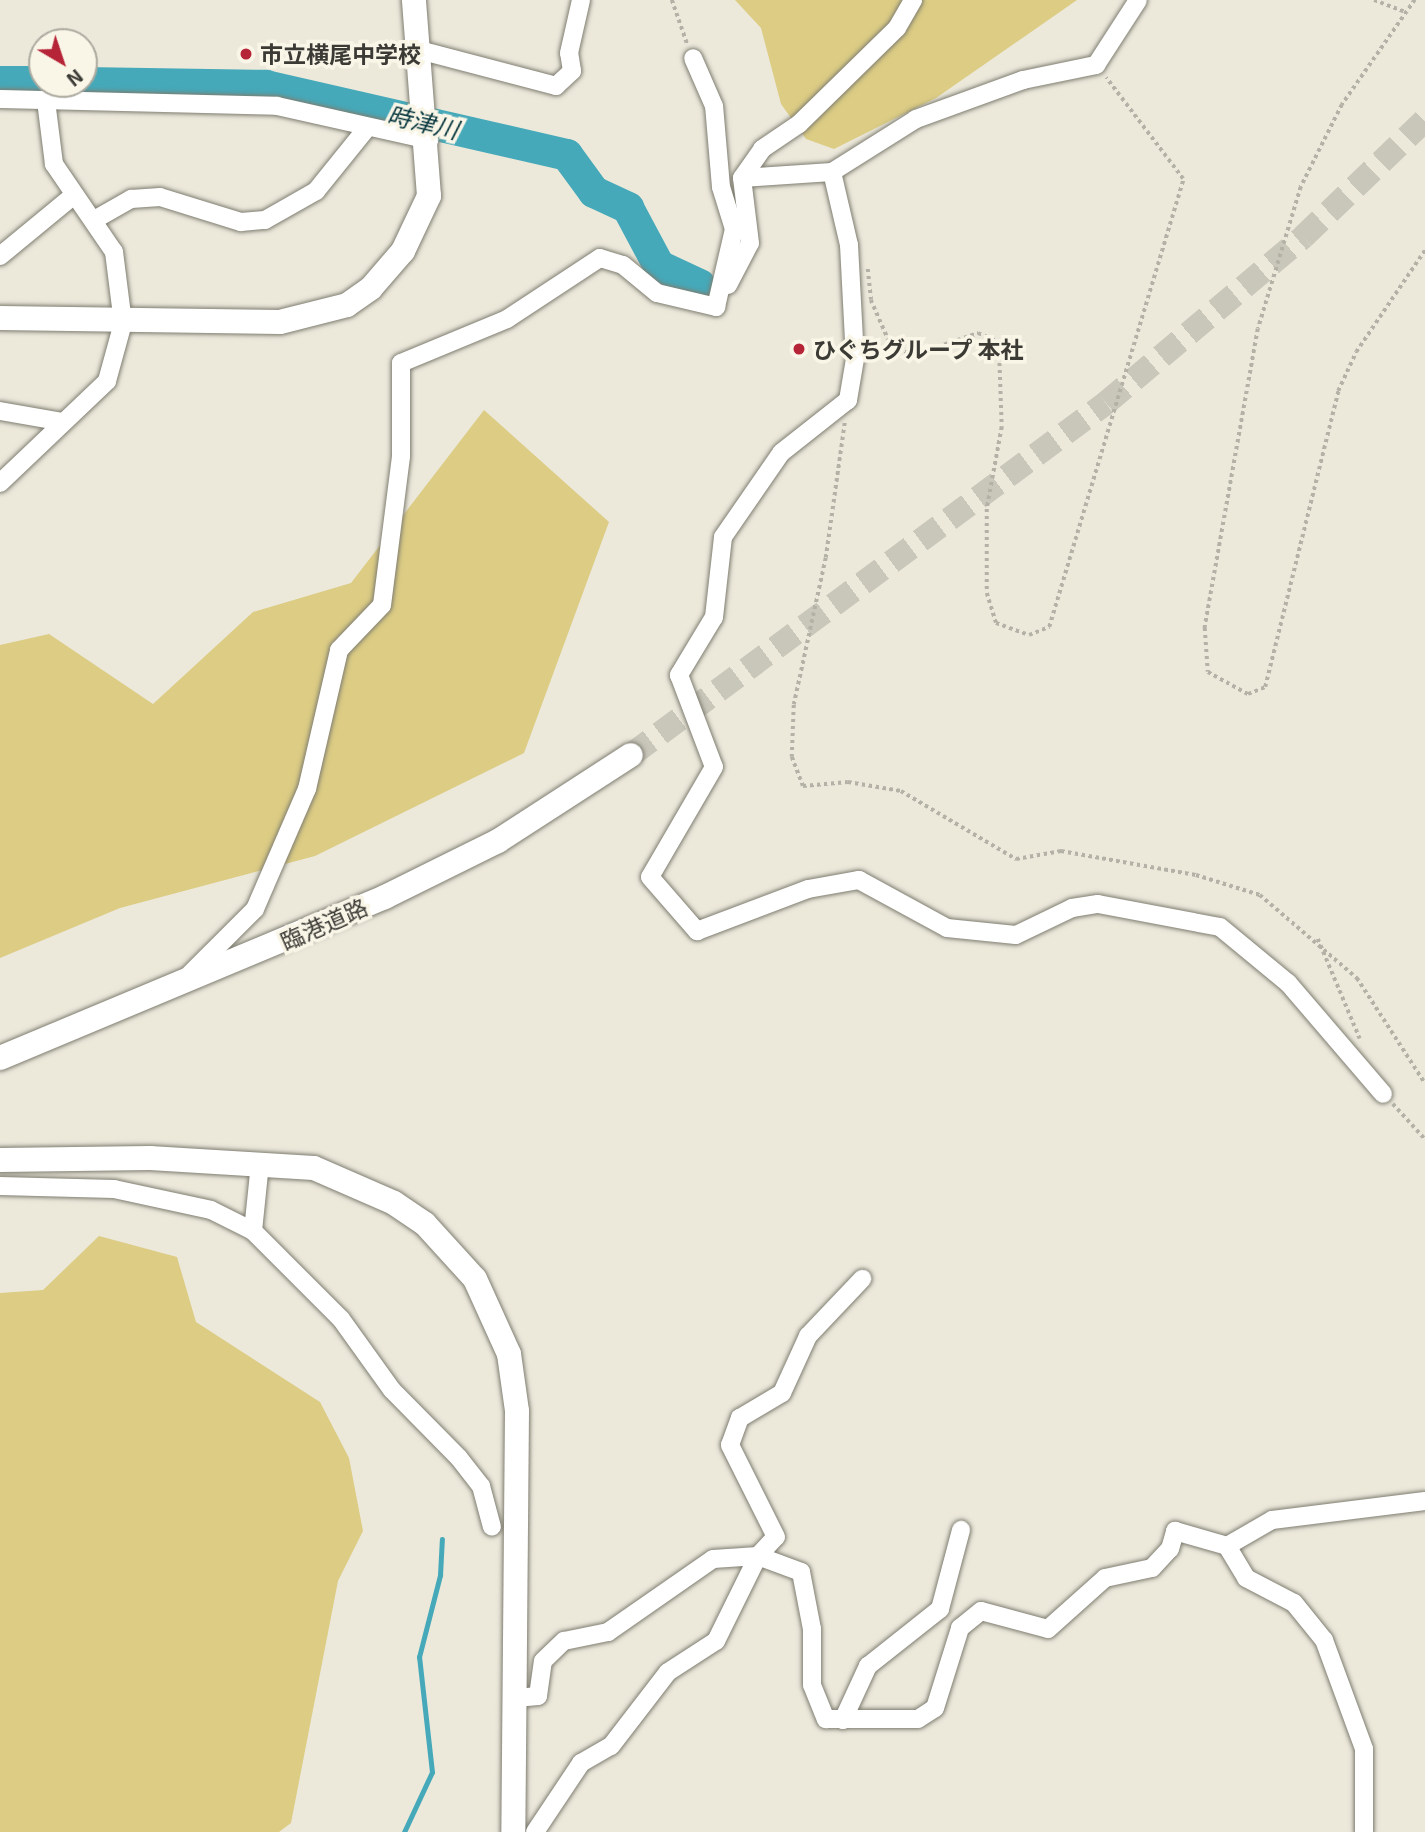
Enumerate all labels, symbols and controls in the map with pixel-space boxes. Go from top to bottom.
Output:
north arrow [28,28,98,98]
place label: 市立横尾中学校 [260,40,421,68]
marker: 市立横尾中学校 [238,46,254,62]
text: N [63,65,88,91]
water label: 時津川 [385,100,461,144]
place label: ひぐちグループ 本社 [813,335,1025,363]
marker: ひぐちグループ 本社 [791,341,807,357]
street label: 臨港道路 [276,893,372,955]

